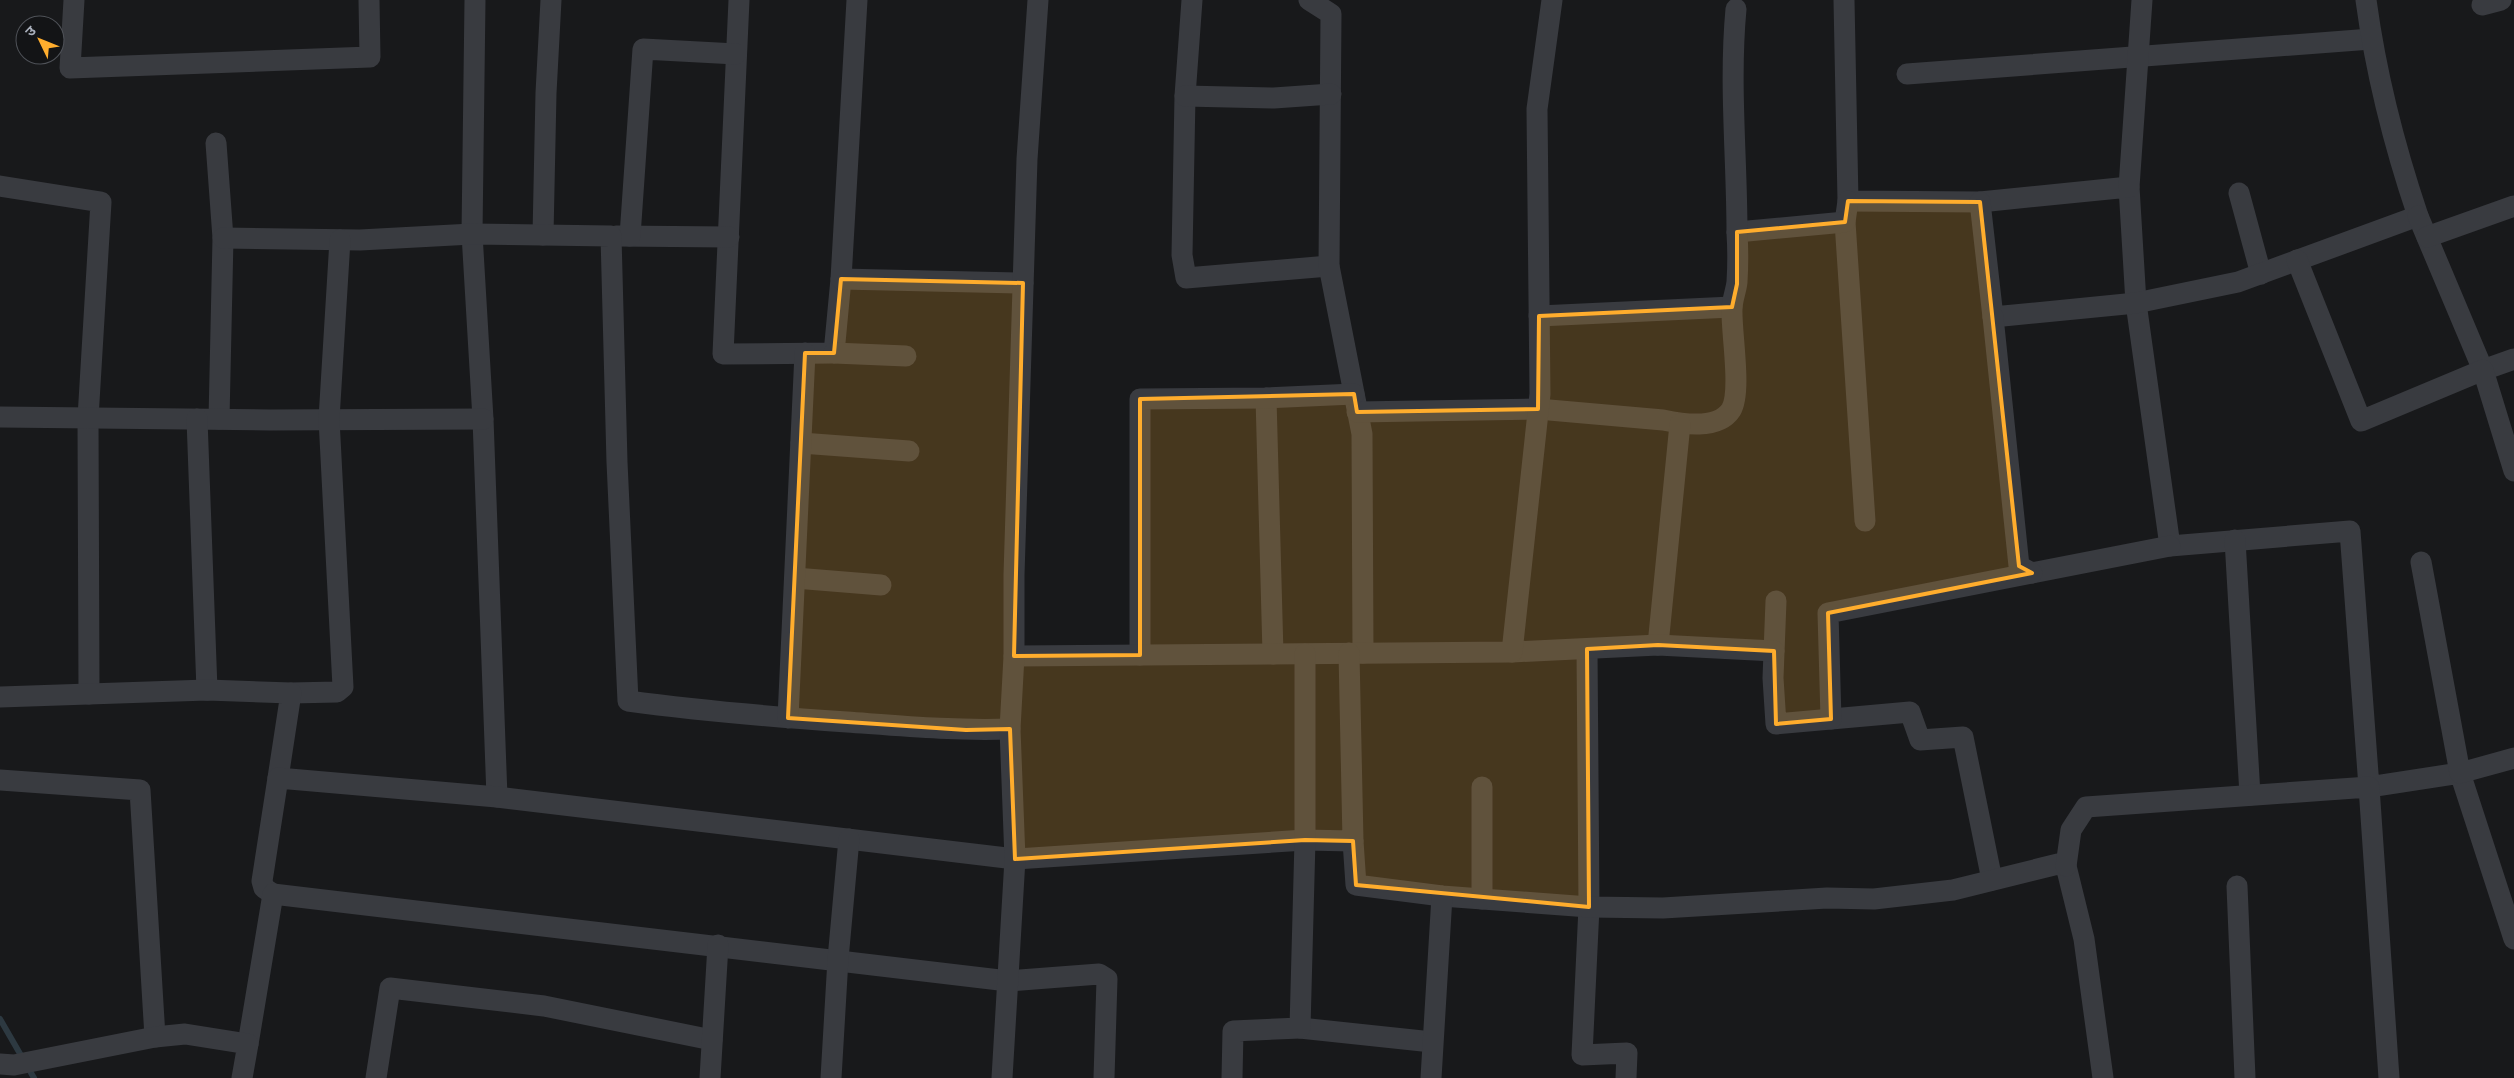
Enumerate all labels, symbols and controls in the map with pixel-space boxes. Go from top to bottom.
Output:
north arrow [15,15,65,65]
text: उ [20,21,40,40]

